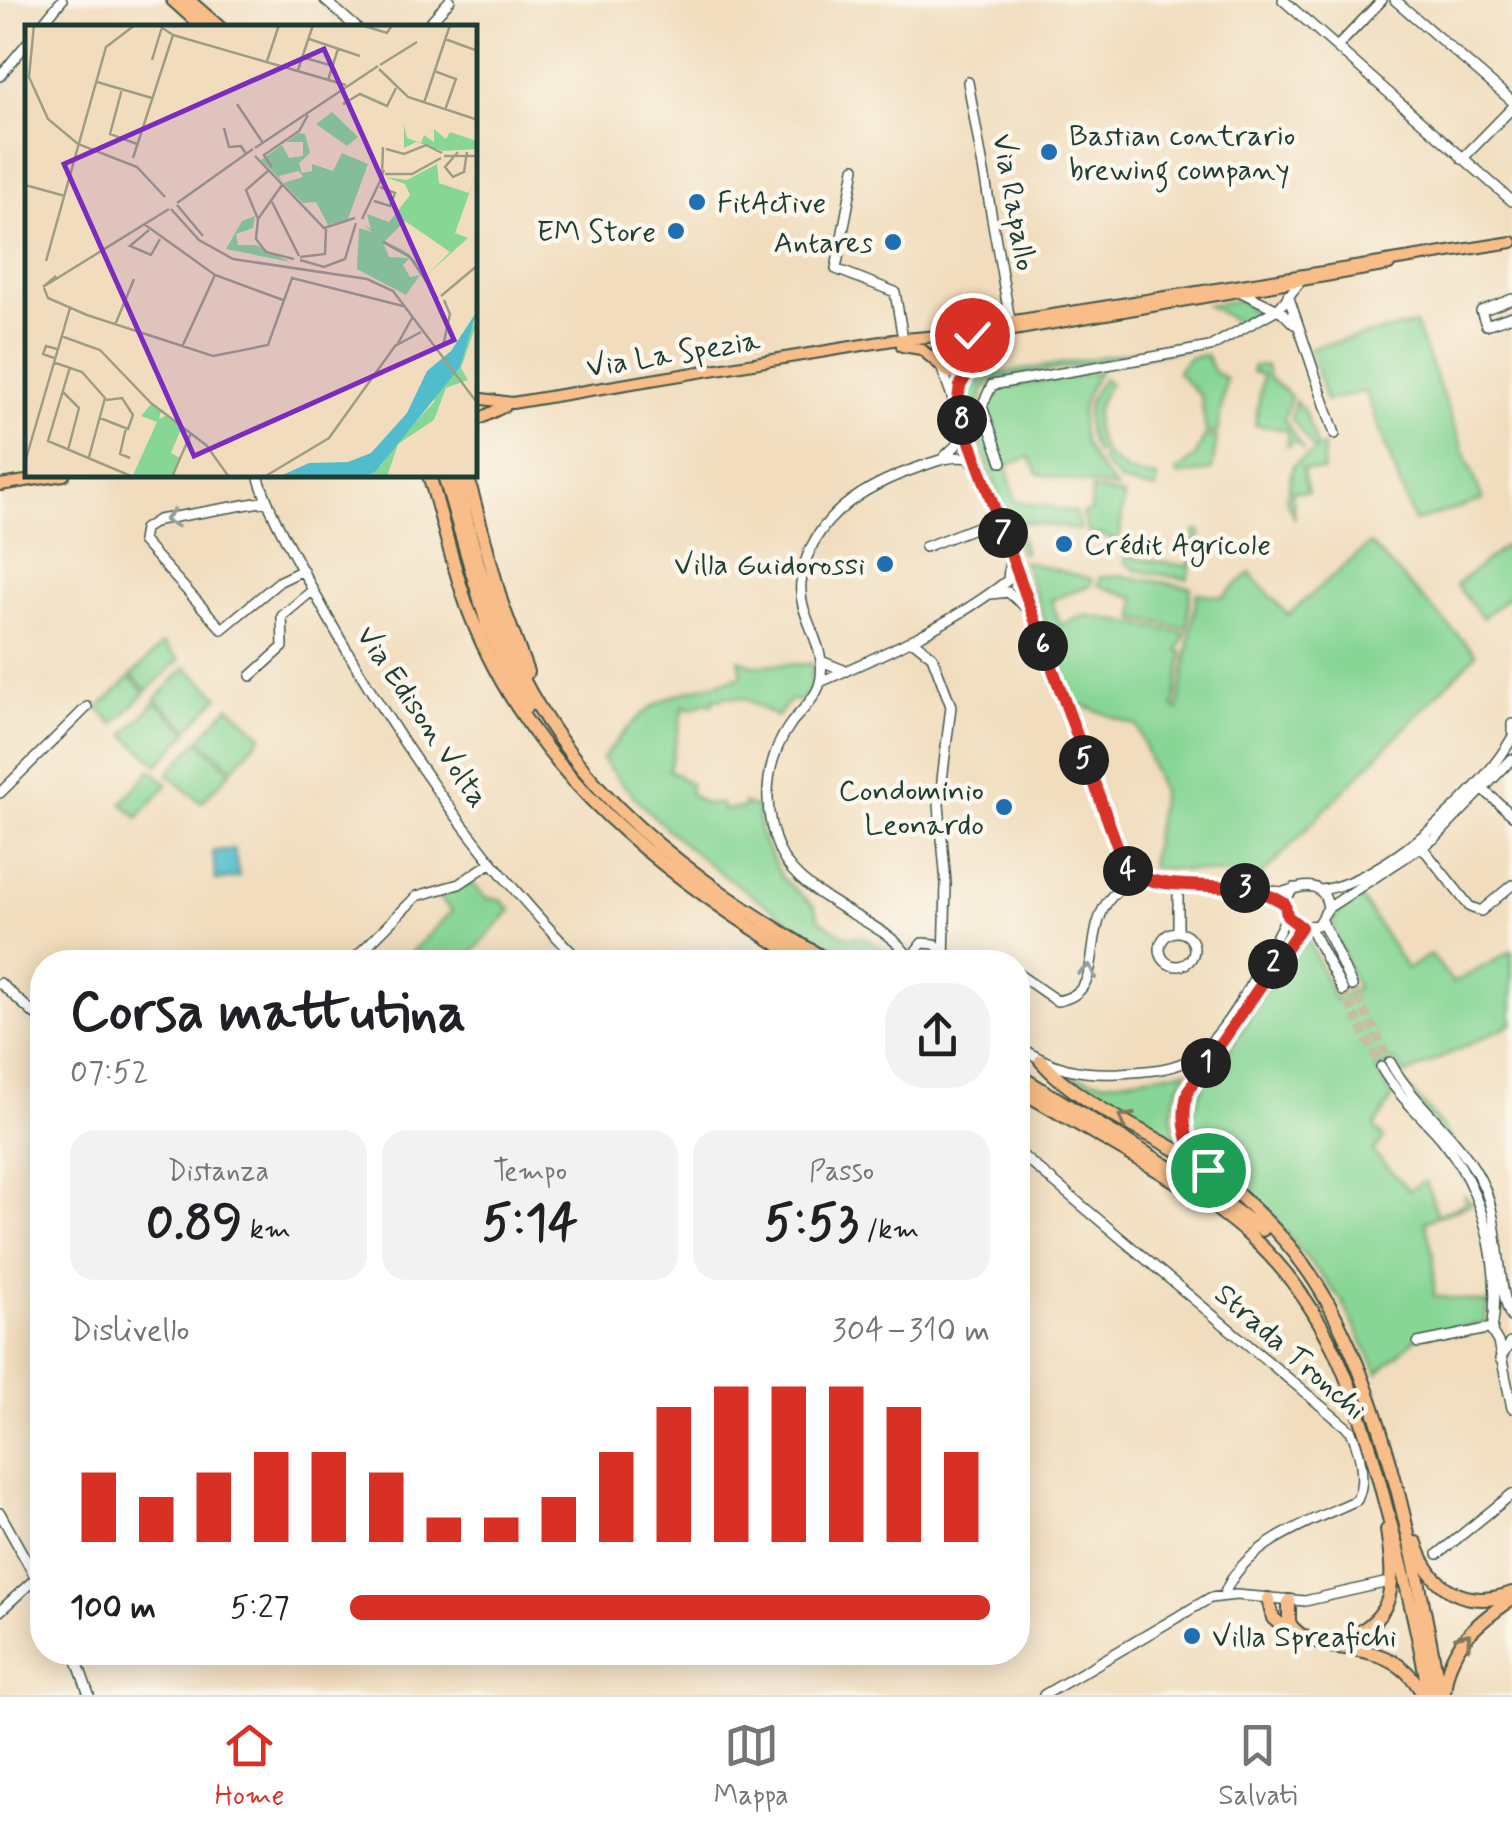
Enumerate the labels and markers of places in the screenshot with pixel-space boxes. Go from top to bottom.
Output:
place label: Bastian contrario brewing company [1069,117,1295,193]
marker: Bastian contrario brewing company [1038,141,1060,163]
place label: FitActive [717,184,826,223]
marker: FitActive [686,191,708,213]
place label: EM Store [537,213,656,252]
marker: EM Store [665,220,687,242]
place label: Antares [774,224,873,263]
marker: Antares [882,231,904,253]
pin [930,293,1015,378]
pin: 8 [937,395,987,445]
pin: 7 [978,508,1028,558]
place label: Crédit Agricole [1084,526,1271,567]
marker: Crédit Agricole [1053,533,1075,555]
place label: Villa Guidorossi [674,546,865,585]
marker: Villa Guidorossi [874,553,896,575]
pin: 6 [1018,621,1068,671]
pin: 5 [1059,735,1109,785]
place label: Condominio Leonardo [838,772,984,845]
marker: Condominio Leonardo [993,796,1015,818]
pin: 4 [1103,846,1153,896]
pin: 3 [1220,863,1270,913]
pin: 2 [1248,939,1298,989]
pin: 1 [1181,1038,1231,1088]
pin [1166,1128,1251,1213]
place label: Villa Spreafichi [1212,1618,1397,1657]
marker: Villa Spreafichi [1181,1625,1203,1647]

